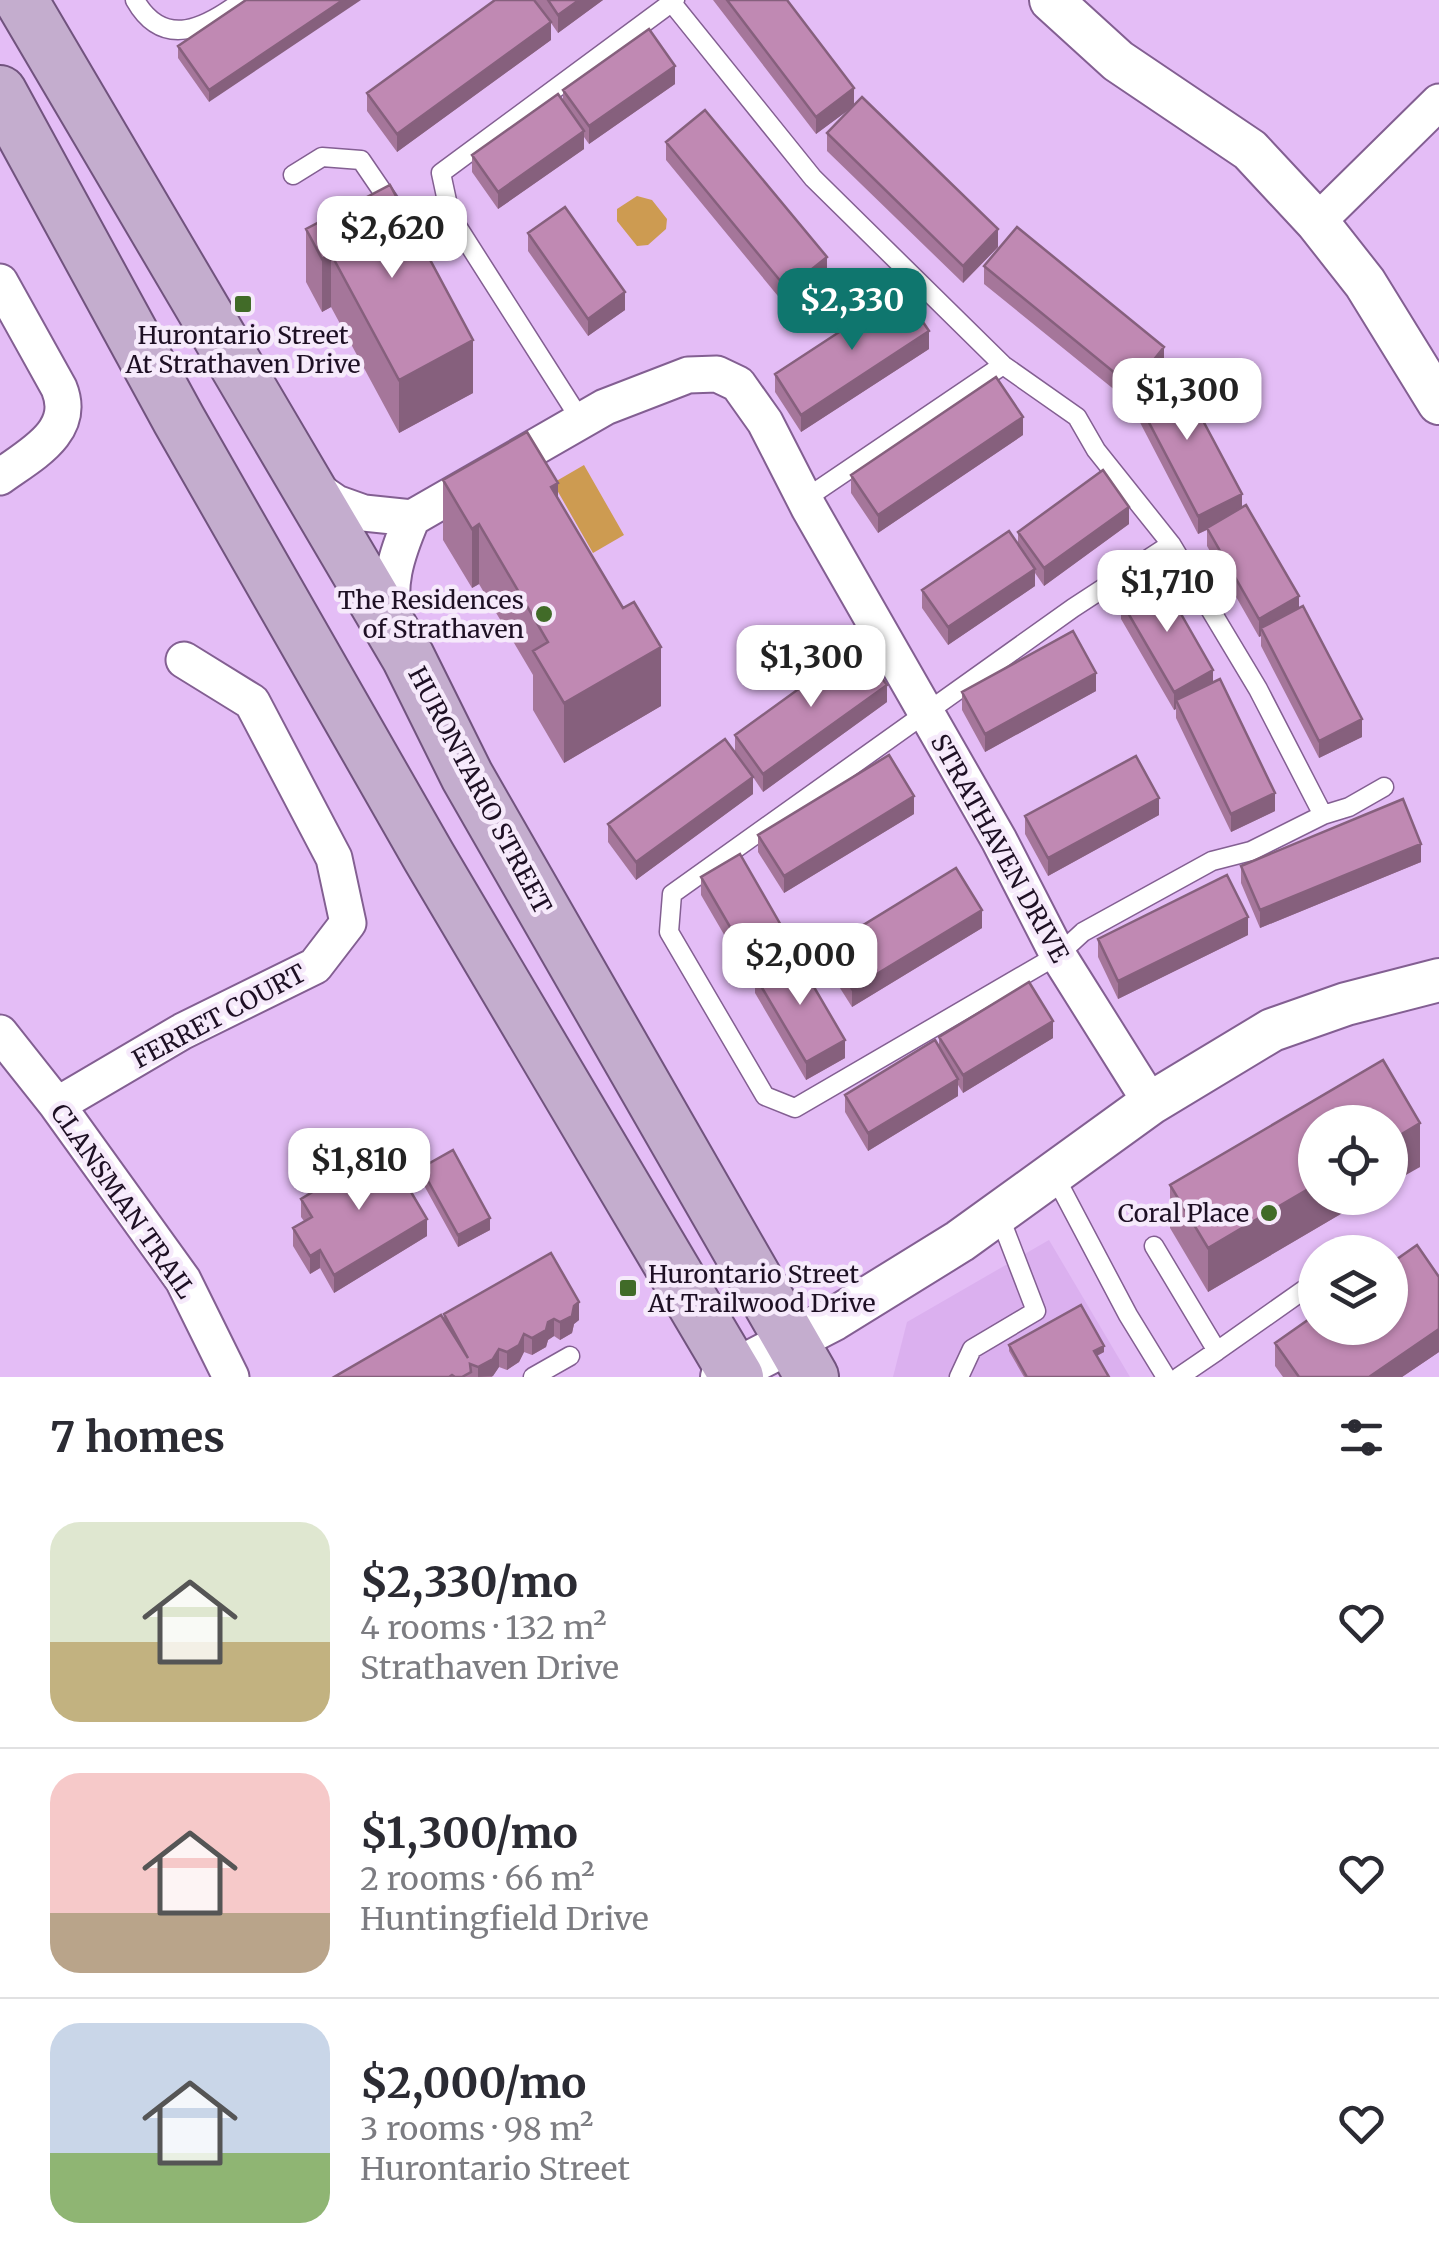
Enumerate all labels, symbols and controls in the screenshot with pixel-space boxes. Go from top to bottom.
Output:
pin: $2,620 [311,196,473,281]
text: $2,620 [339,208,445,248]
pin: $2,330 [771,268,933,353]
text: $2,330 [800,280,904,320]
marker: Hurontario Street At Strathaven Drive [232,293,254,315]
place label: Hurontario Street At Strathaven Drive [124,319,361,380]
pin: $1,300 [1106,358,1268,443]
text: $1,300 [1134,370,1240,410]
pin: $1,710 [1086,550,1248,635]
text: $1,710 [1119,562,1215,602]
place label: The Residences of Strathaven [338,584,524,645]
marker: The Residences of Strathaven [533,603,555,625]
pin: $1,300 [730,625,892,710]
text: $1,300 [758,637,864,677]
street label: HURONTARIO STREET [401,661,559,919]
street label: STRATHAVEN DRIVE [924,728,1076,968]
pin: $2,000 [719,923,881,1008]
text: $2,000 [744,935,856,975]
street label: FERRET COURT [127,957,311,1075]
street label: CLANSMAN TRAIL [44,1097,202,1305]
map controls [1298,1105,1408,1345]
button: locate [1298,1105,1408,1215]
pin: $1,810 [278,1128,440,1213]
text: $1,810 [310,1140,408,1180]
place label: Coral Place [1118,1197,1249,1229]
marker: Coral Place [1258,1202,1280,1224]
button: layers [1298,1235,1408,1345]
place label: Hurontario Street At Trailwood Drive [647,1258,876,1319]
marker: Hurontario Street At Trailwood Drive [617,1277,639,1299]
icon: filters [1334,1410,1389,1465]
text: 7 homes [50,1411,225,1463]
text: $2,330/mo [360,1556,578,1608]
icon: home [130,1562,250,1682]
icon: heart [1334,1595,1389,1650]
text: 4 rooms · 132 m² [360,1608,607,1648]
text: Strathaven Drive [360,1648,619,1688]
text: $1,300/mo [360,1807,578,1859]
icon: home [130,1813,250,1933]
icon: heart [1334,1846,1389,1901]
text: 2 rooms · 66 m² [360,1859,595,1899]
text: Huntingfield Drive [360,1899,649,1939]
text: $2,000/mo [360,2057,586,2109]
icon: home [130,2063,250,2183]
icon: heart [1334,2096,1389,2151]
text: 3 rooms · 98 m² [360,2109,593,2149]
text: Hurontario Street [360,2149,630,2189]

